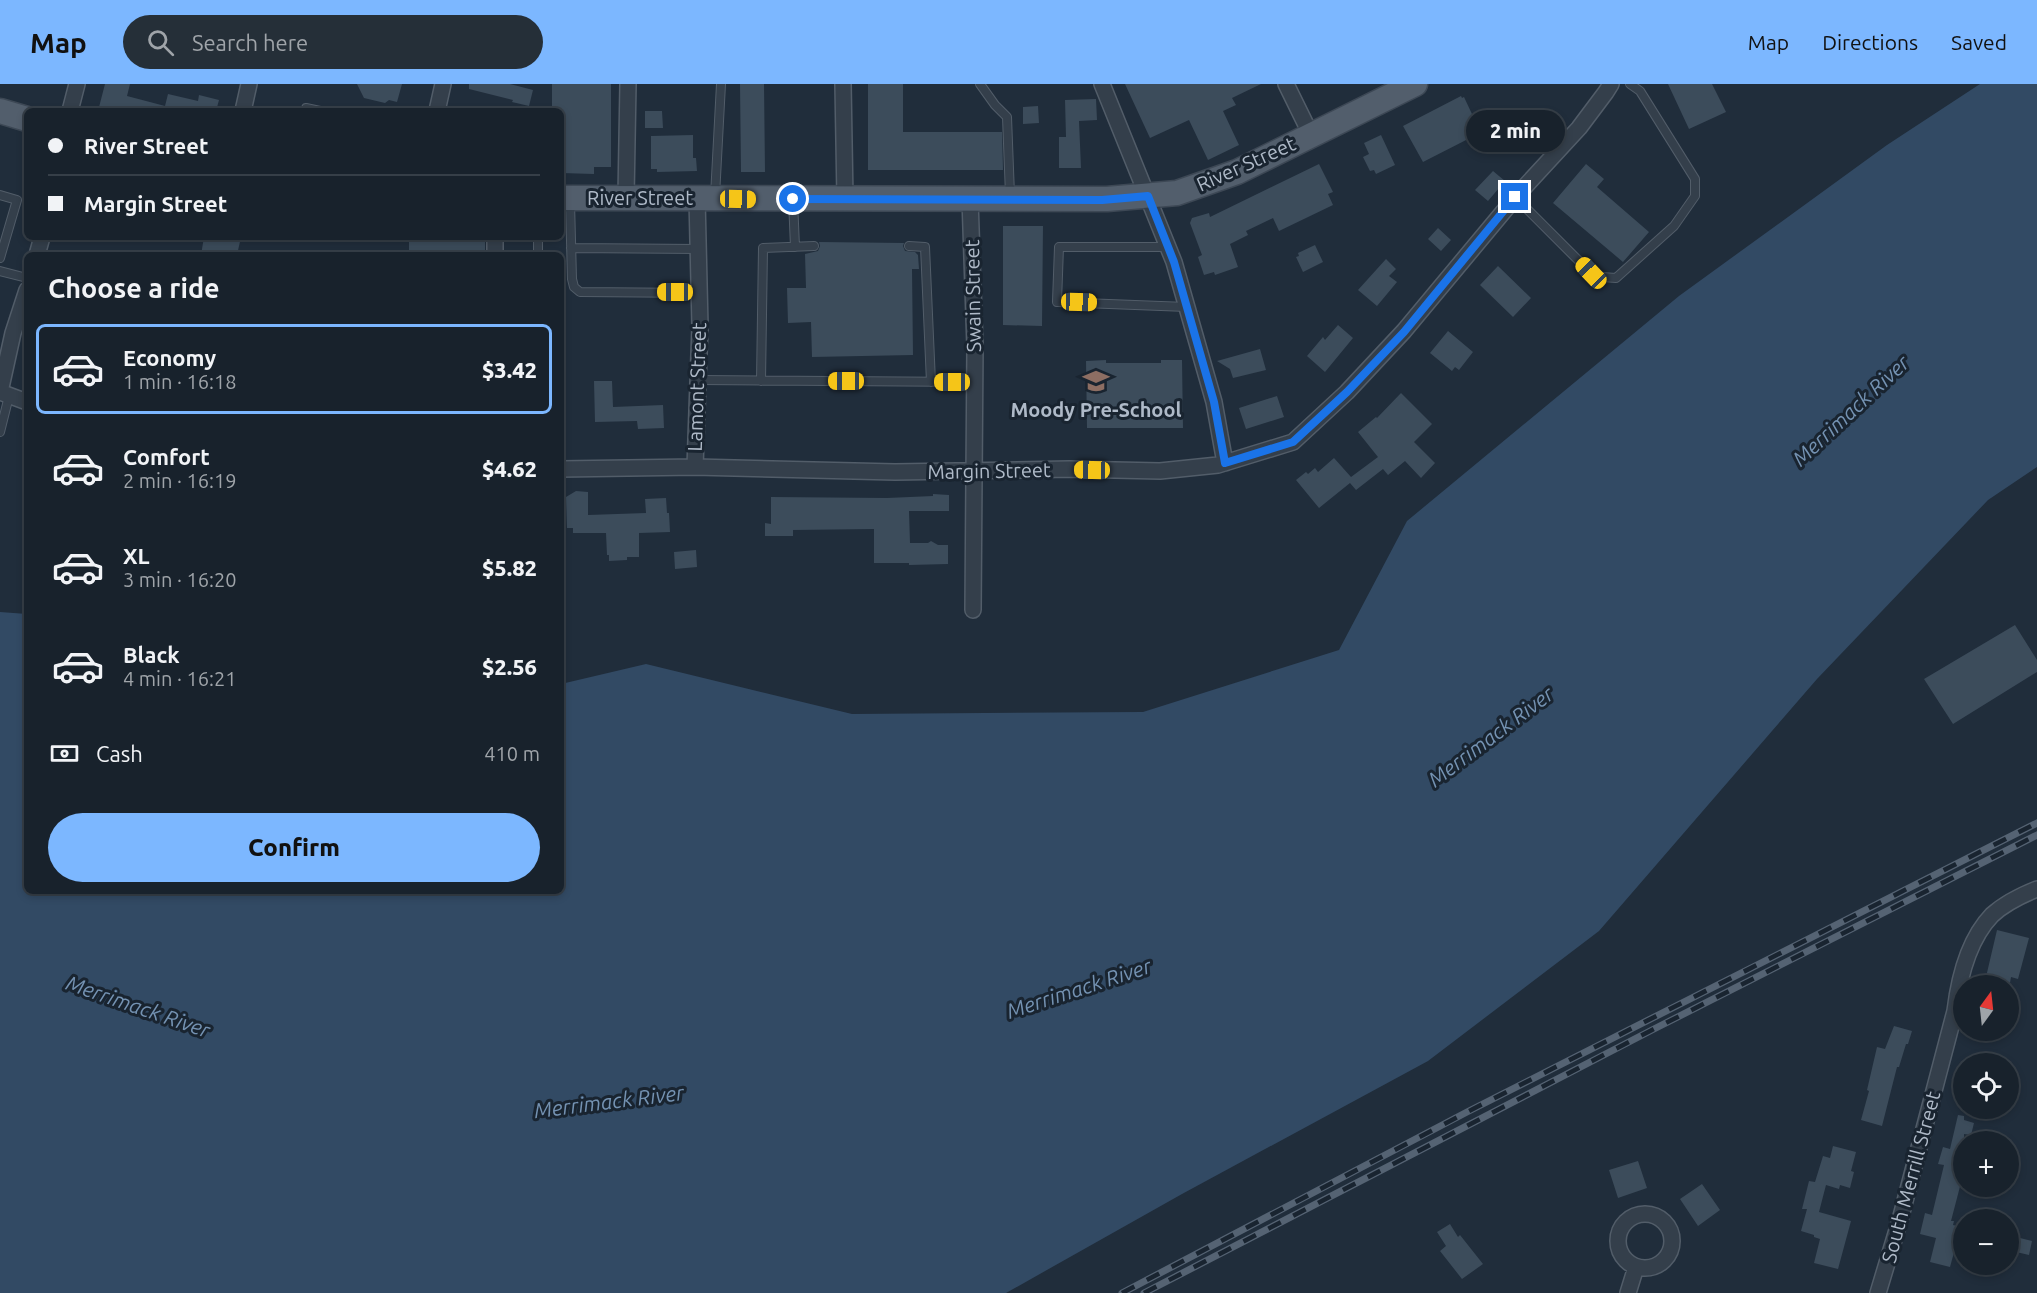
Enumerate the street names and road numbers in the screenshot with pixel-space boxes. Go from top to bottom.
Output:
street label: River Street [1193,131,1299,196]
street label: River Street [587,186,693,209]
street label: Swain Street [960,239,985,353]
street label: Lamont Street [683,322,710,452]
street label: Margin Street [927,458,1051,483]
street label: South Merrill Street [1877,1088,1945,1265]

